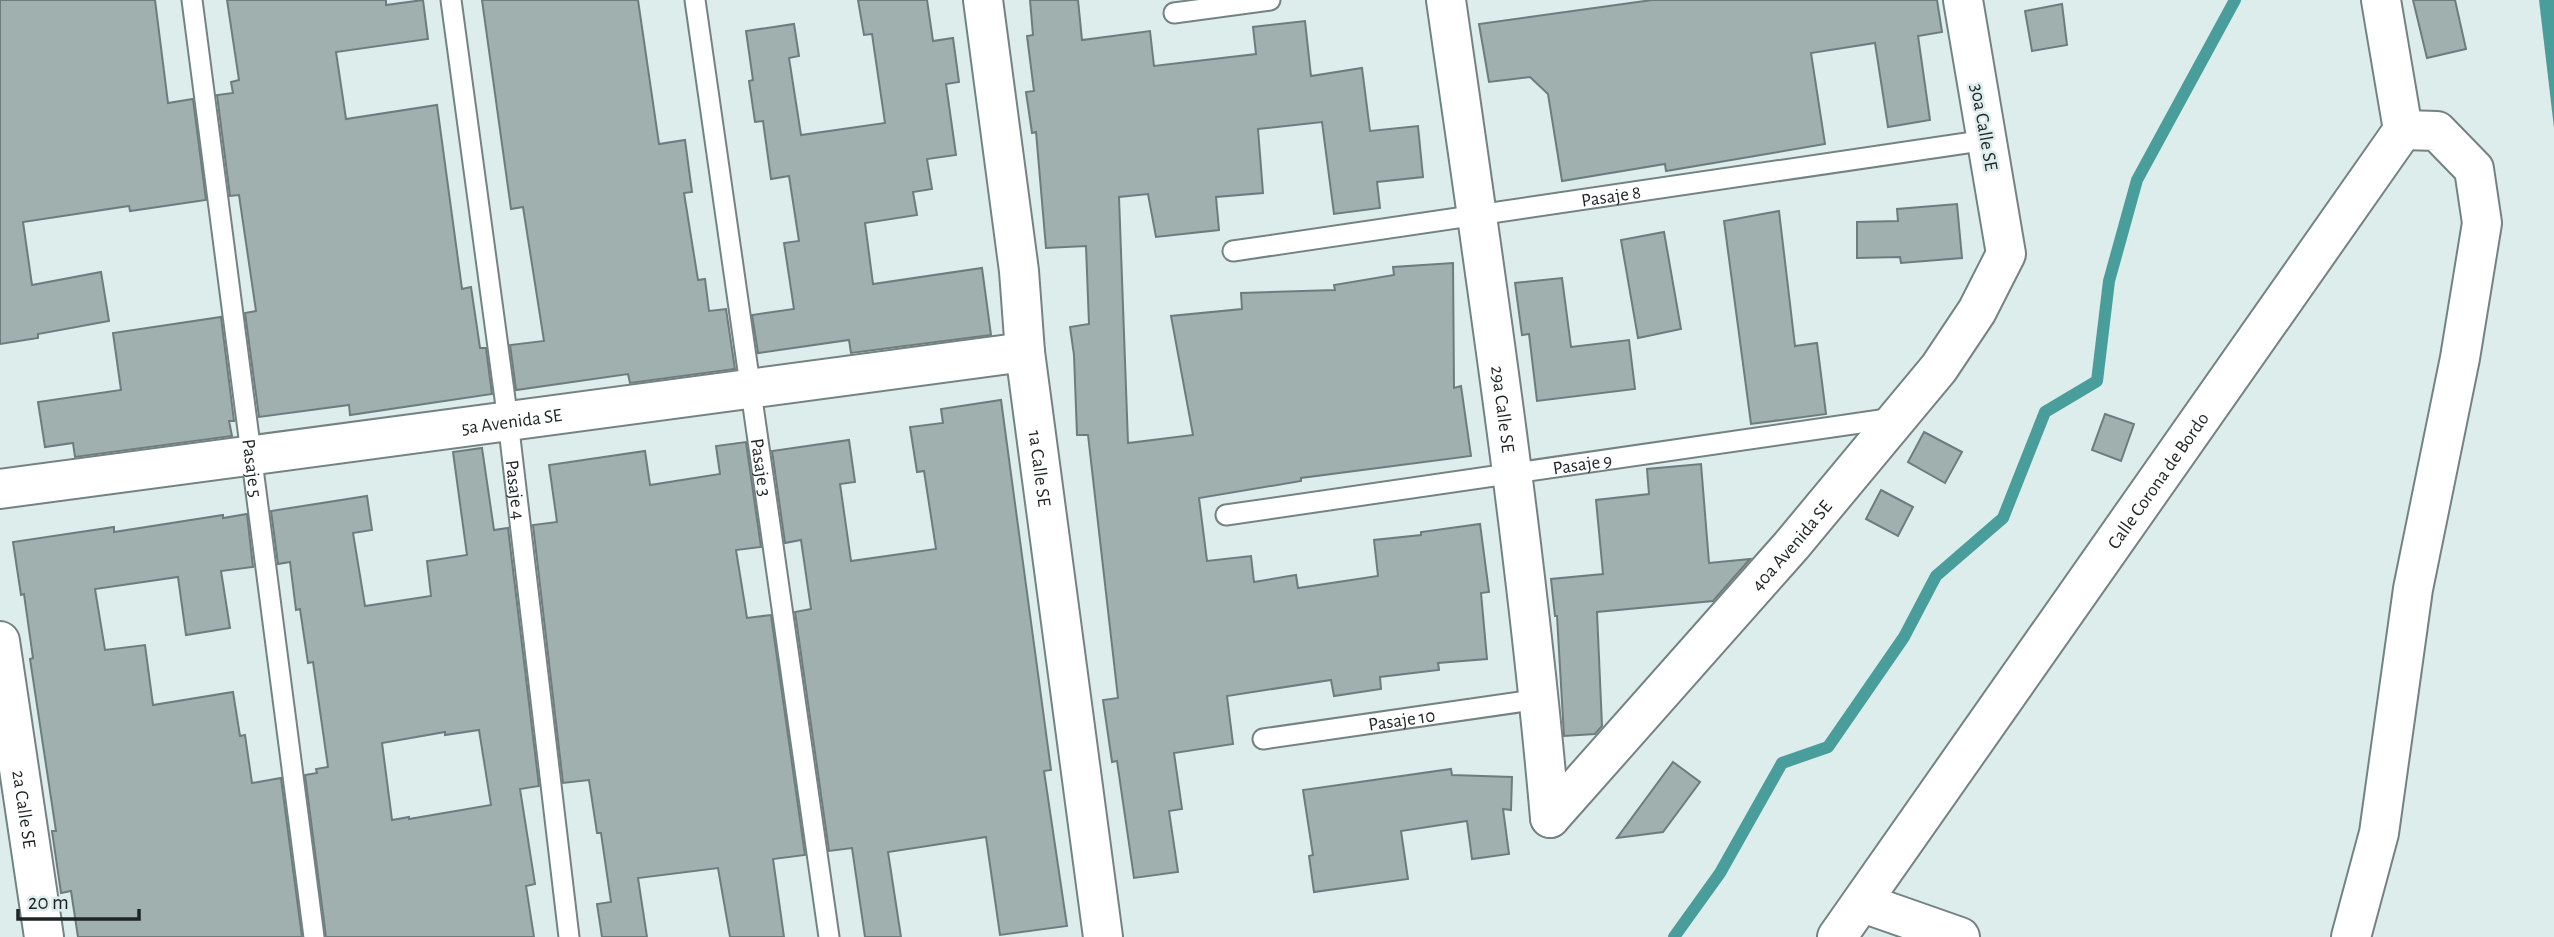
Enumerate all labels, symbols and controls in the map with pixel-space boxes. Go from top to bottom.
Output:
street label: 30a Calle SE [1967,82,2001,172]
street label: Pasaje 8 [1580,183,1642,211]
street label: 29a Calle SE [1487,364,1517,454]
street label: 5a Avenida SE [460,406,563,438]
street label: Calle Corona de Bordo [2104,409,2213,553]
street label: 1a Calle SE [1025,429,1054,508]
street label: Pasaje 3 [747,437,774,498]
street label: Pasaje 5 [238,438,265,499]
street label: Pasaje 9 [1551,451,1614,478]
street label: Pasaje 4 [502,459,528,521]
street label: 40a Avenida SE [1748,497,1836,595]
street label: Pasaje 10 [1367,706,1437,735]
street label: 2a Calle SE [8,769,39,850]
scale bar [18,878,138,922]
text: 20 m [28,892,69,913]

